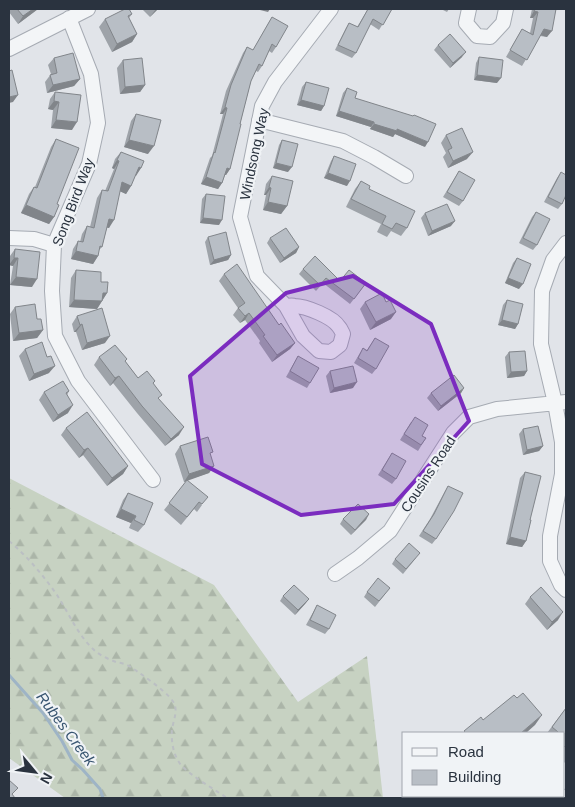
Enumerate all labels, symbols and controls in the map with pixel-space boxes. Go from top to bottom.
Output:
street label: Windsong Way [236,107,272,201]
street label: Song Bird Way [49,156,97,248]
street label: Cousins Road [397,433,459,515]
water label: Rubes Creek [33,689,100,770]
legend [402,732,565,797]
text: Road [448,743,484,760]
north arrow [10,747,60,797]
text: Building [448,768,501,785]
text: N [37,770,56,787]

